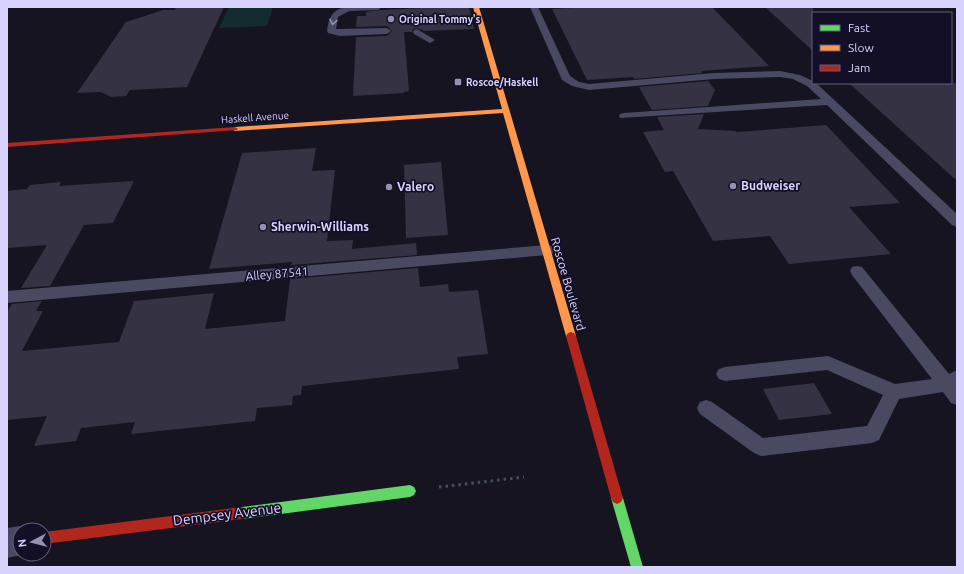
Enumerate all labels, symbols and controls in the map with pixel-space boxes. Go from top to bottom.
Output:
legend [812,12,952,84]
marker: Original Tommy's [386,14,396,24]
place label: Original Tommy's [399,14,480,25]
one-way arrow [329,19,338,25]
text: Fast [848,21,870,34]
text: Slow [848,41,874,54]
text: Jam [848,61,870,74]
marker: Roscoe/Haskell [453,77,463,87]
place label: Roscoe/Haskell [466,77,538,88]
street label: Haskell Avenue [221,110,289,125]
place label: Budweiser [741,179,800,192]
place label: Valero [397,180,434,193]
marker: Budweiser [728,181,738,191]
marker: Valero [384,182,394,192]
place label: Sherwin-Williams [271,220,369,233]
marker: Sherwin-Williams [258,222,268,232]
street label: Roscoe Boulevard [549,236,588,332]
street label: Alley 87541 [245,264,309,283]
street label: Dempsey Avenue [172,499,282,529]
north arrow [12,522,52,562]
text: N [16,538,29,548]

